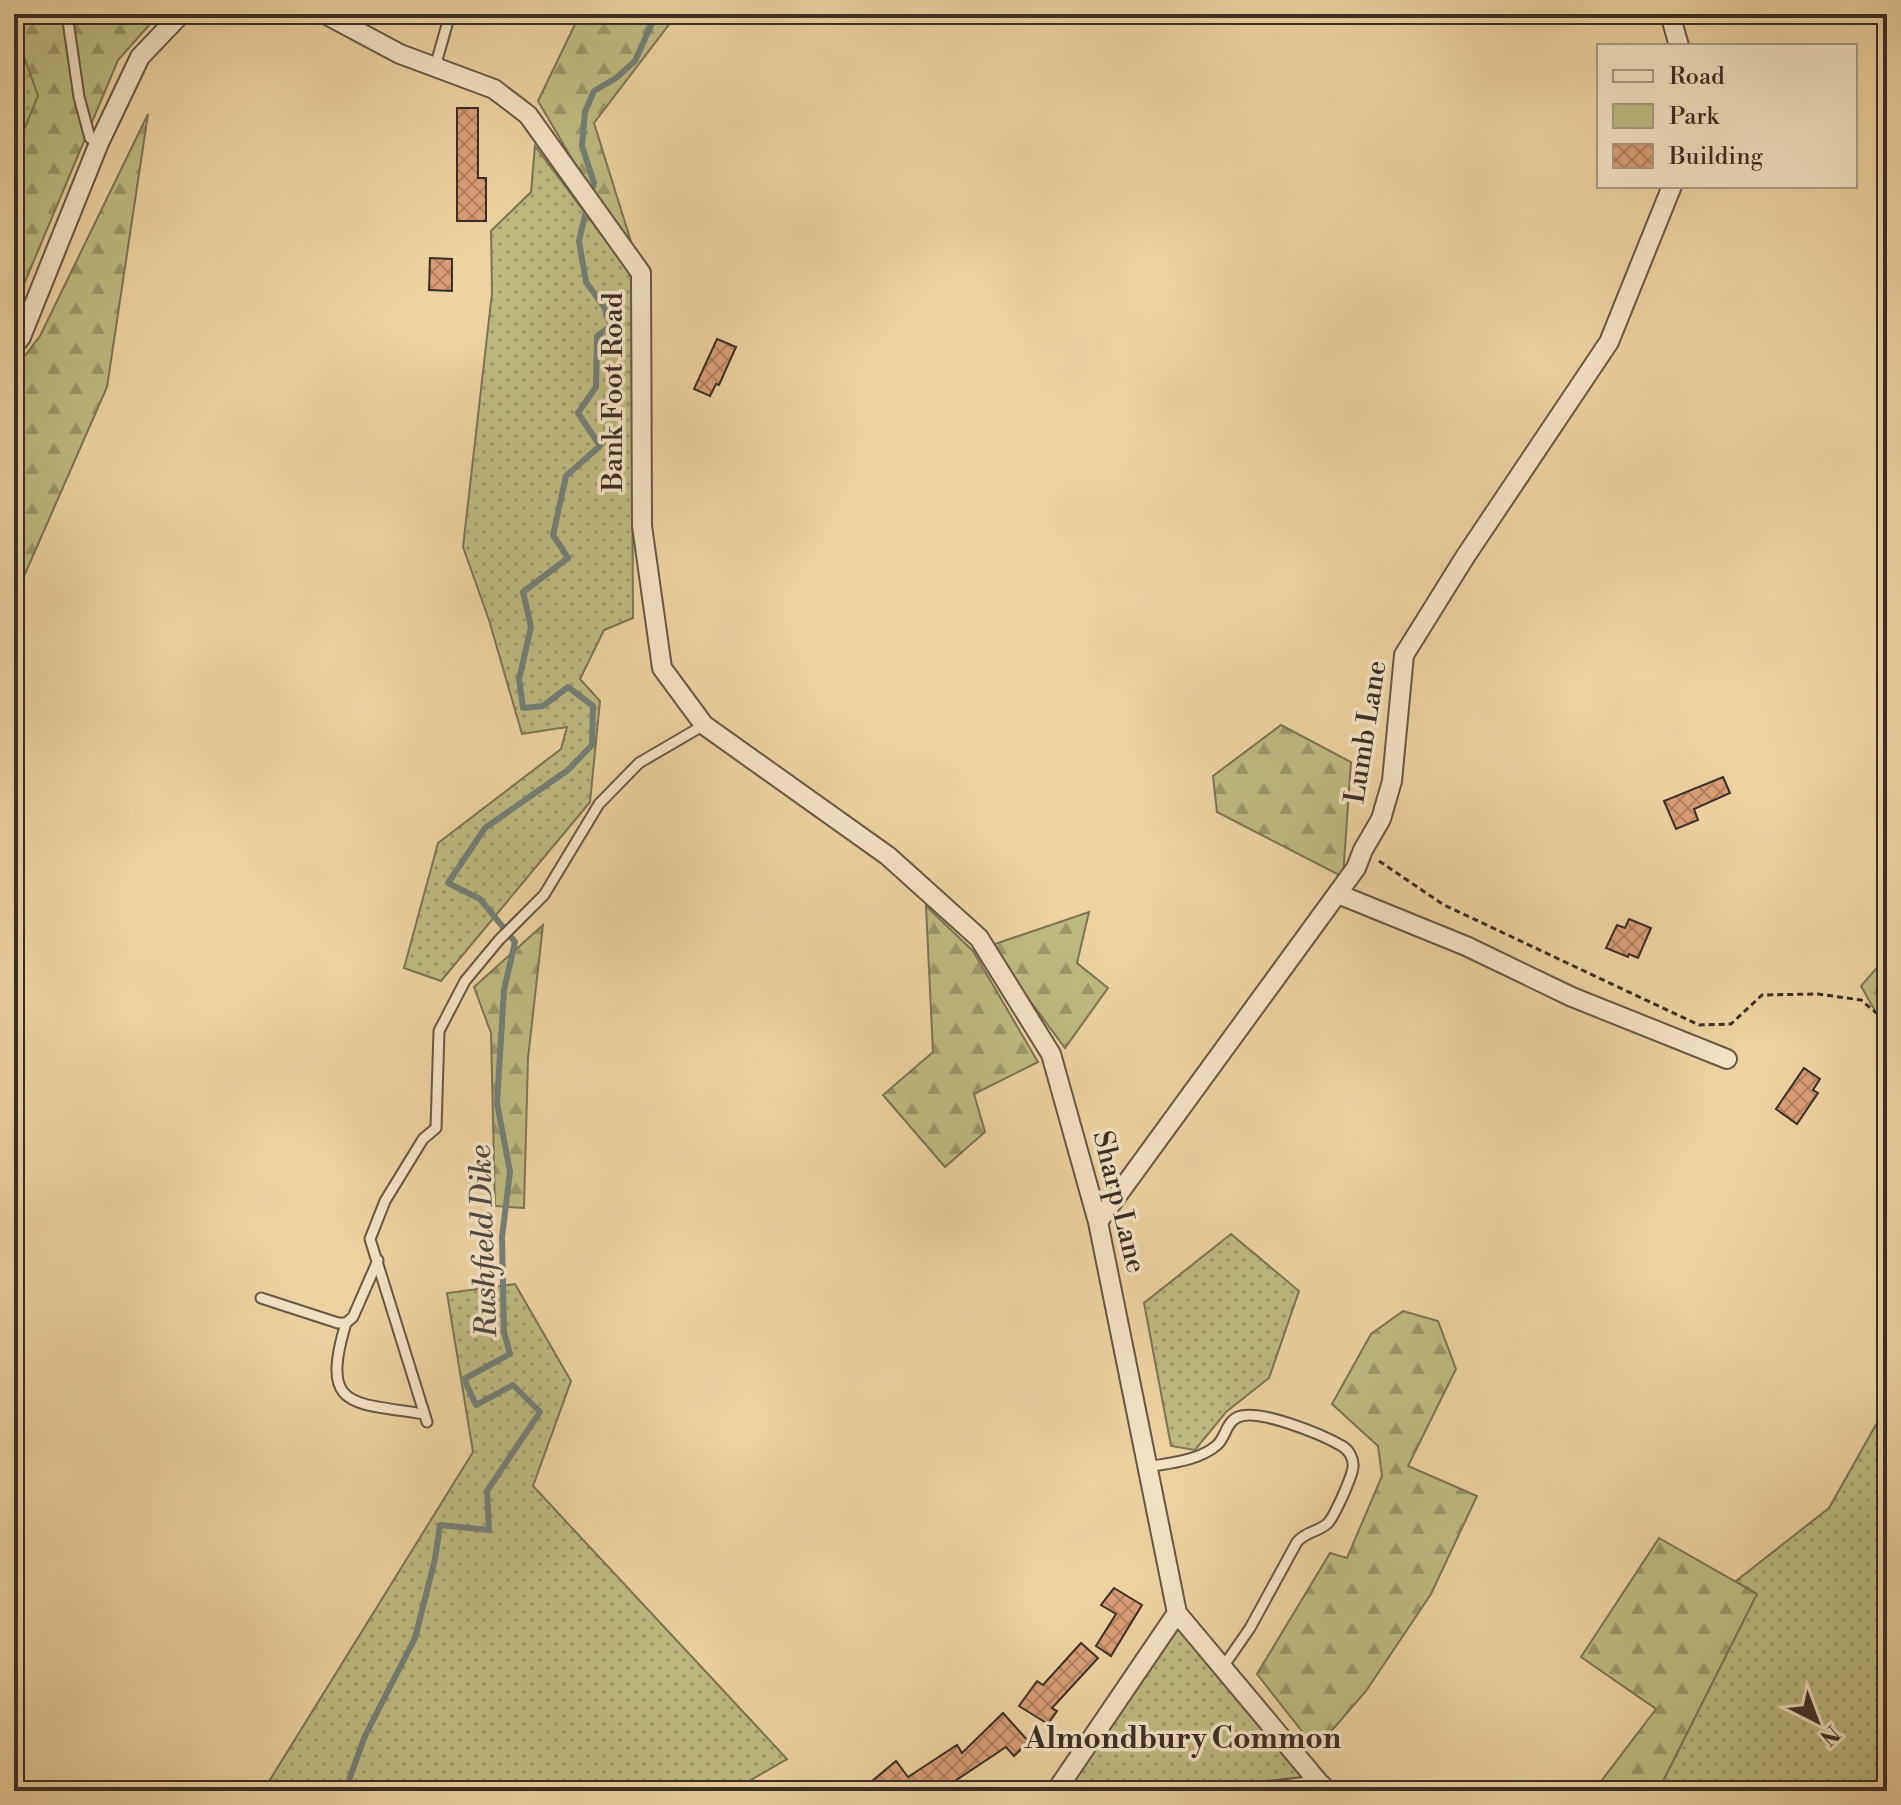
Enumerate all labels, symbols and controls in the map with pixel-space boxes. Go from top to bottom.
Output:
legend [1597,44,1857,188]
text: Road [1669,62,1725,92]
text: Park [1669,102,1720,132]
text: Building [1668,142,1763,172]
street label: Bank Foot Road [596,292,631,493]
street label: Lumb Lane [1337,658,1395,806]
street label: Sharp Lane [1084,1127,1154,1277]
water label: Rushfield Dike [462,1144,506,1339]
north arrow [1777,1681,1857,1761]
text: N [1813,1719,1845,1751]
district label: Almondbury Common [1024,1720,1342,1758]

